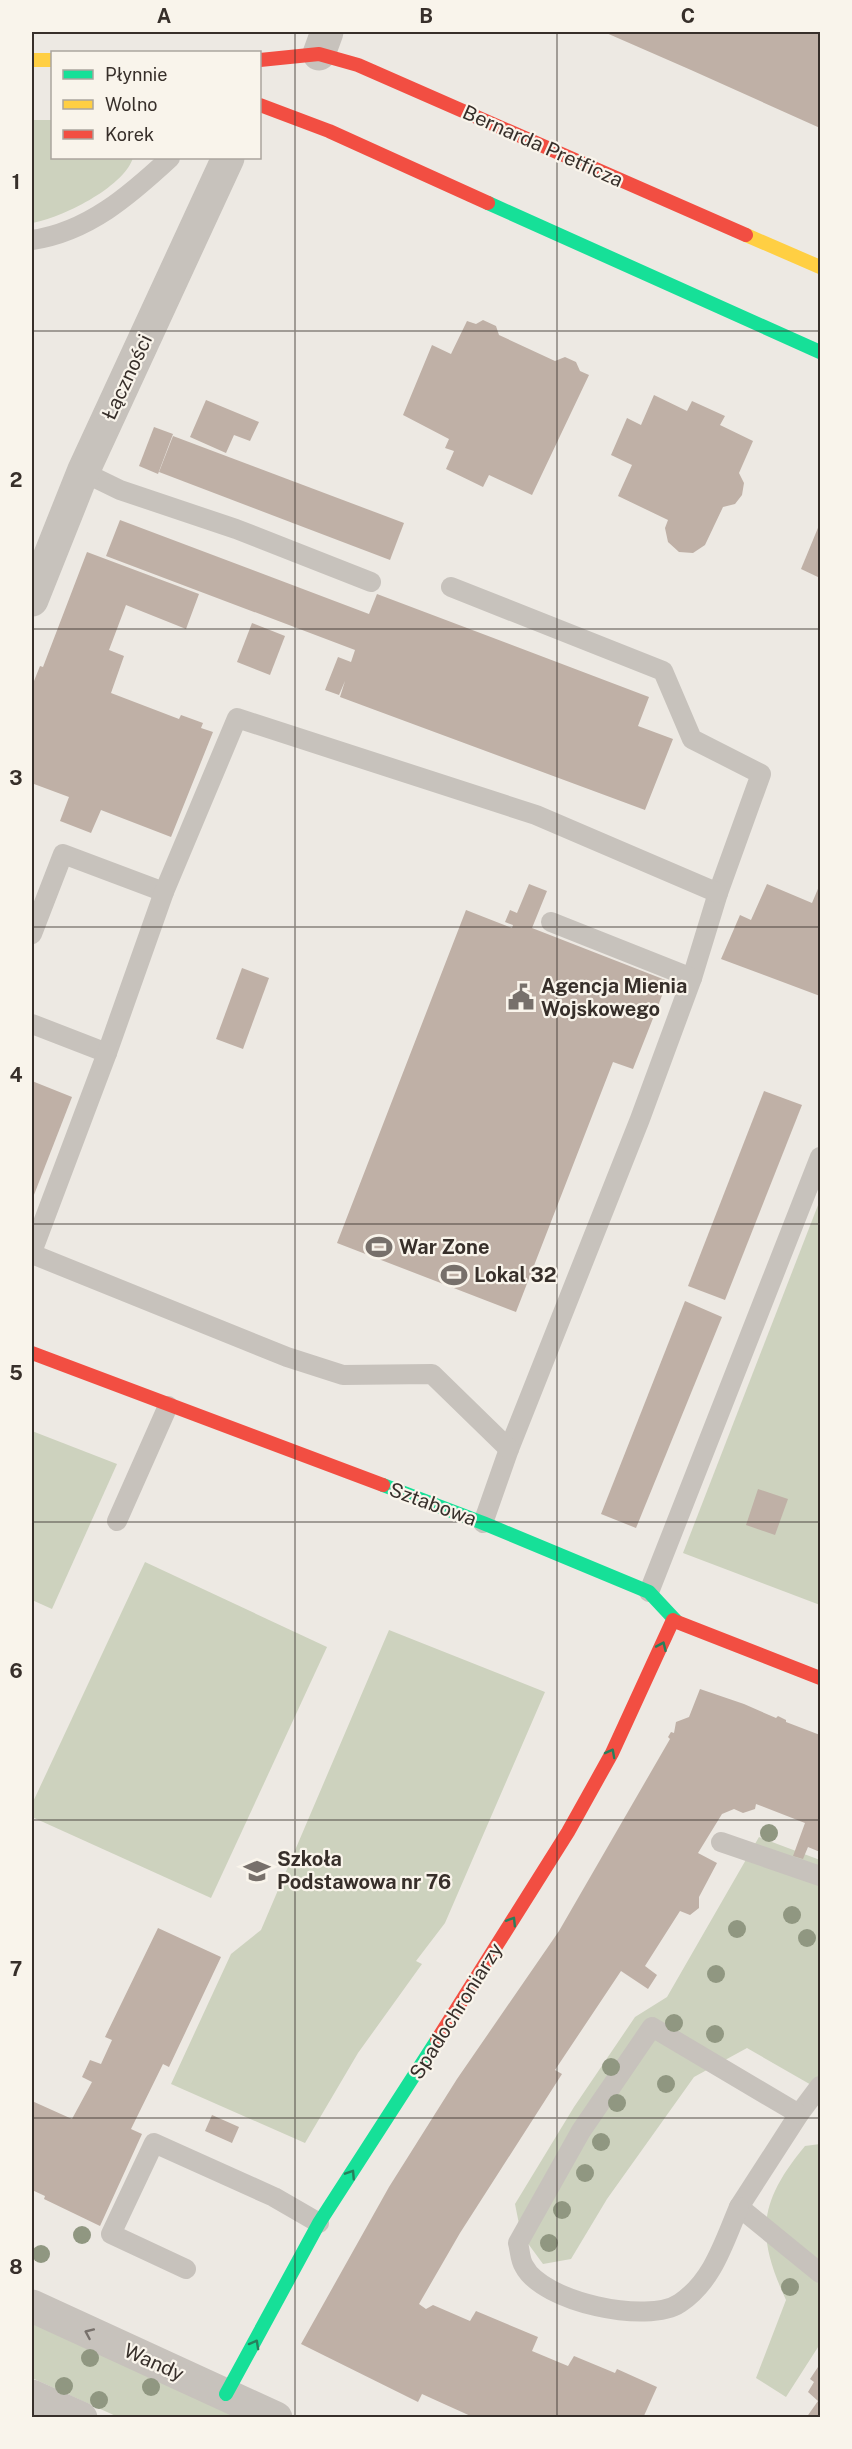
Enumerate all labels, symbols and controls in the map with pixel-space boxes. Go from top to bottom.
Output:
text: A [157,4,171,28]
text: B [419,4,433,28]
text: C [681,4,695,28]
legend [51,51,261,159]
text: Płynnie [105,64,168,85]
text: Wolno [105,94,157,115]
street label: Bernarda Pretficza [459,100,627,192]
text: Korek [105,124,154,145]
text: 1 [12,170,20,194]
street label: Łączności [97,331,157,423]
text: 2 [10,468,22,492]
text: 3 [9,766,23,790]
place label: Agencja Mienia Wojskowego [541,974,687,1021]
public building icon: Agencja Mienia Wojskowego [506,982,536,1012]
text: 4 [9,1063,23,1087]
sports icon: War Zone [364,1232,394,1262]
place label: War Zone [399,1235,490,1259]
sports icon: Lokal 32 [439,1260,469,1290]
place label: Lokal 32 [474,1263,557,1287]
text: 5 [9,1361,23,1385]
street label: Sztabowa [386,1477,480,1531]
one-way arrow [655,1642,667,1653]
text: 6 [9,1659,23,1683]
one-way arrow [604,1749,615,1759]
place label: Szkoła Podstawowa nr 76 [277,1847,451,1894]
school or university icon: Szkoła Podstawowa nr 76 [242,1856,272,1886]
one-way arrow [505,1917,517,1927]
street label: Spadochroniarzy [404,1938,508,2084]
text: 7 [10,1957,22,1981]
one-way arrow [343,2170,355,2180]
text: 8 [9,2255,23,2279]
one-way arrow [84,2329,95,2341]
street label: Wandy [120,2338,188,2386]
one-way arrow [248,2340,259,2350]

